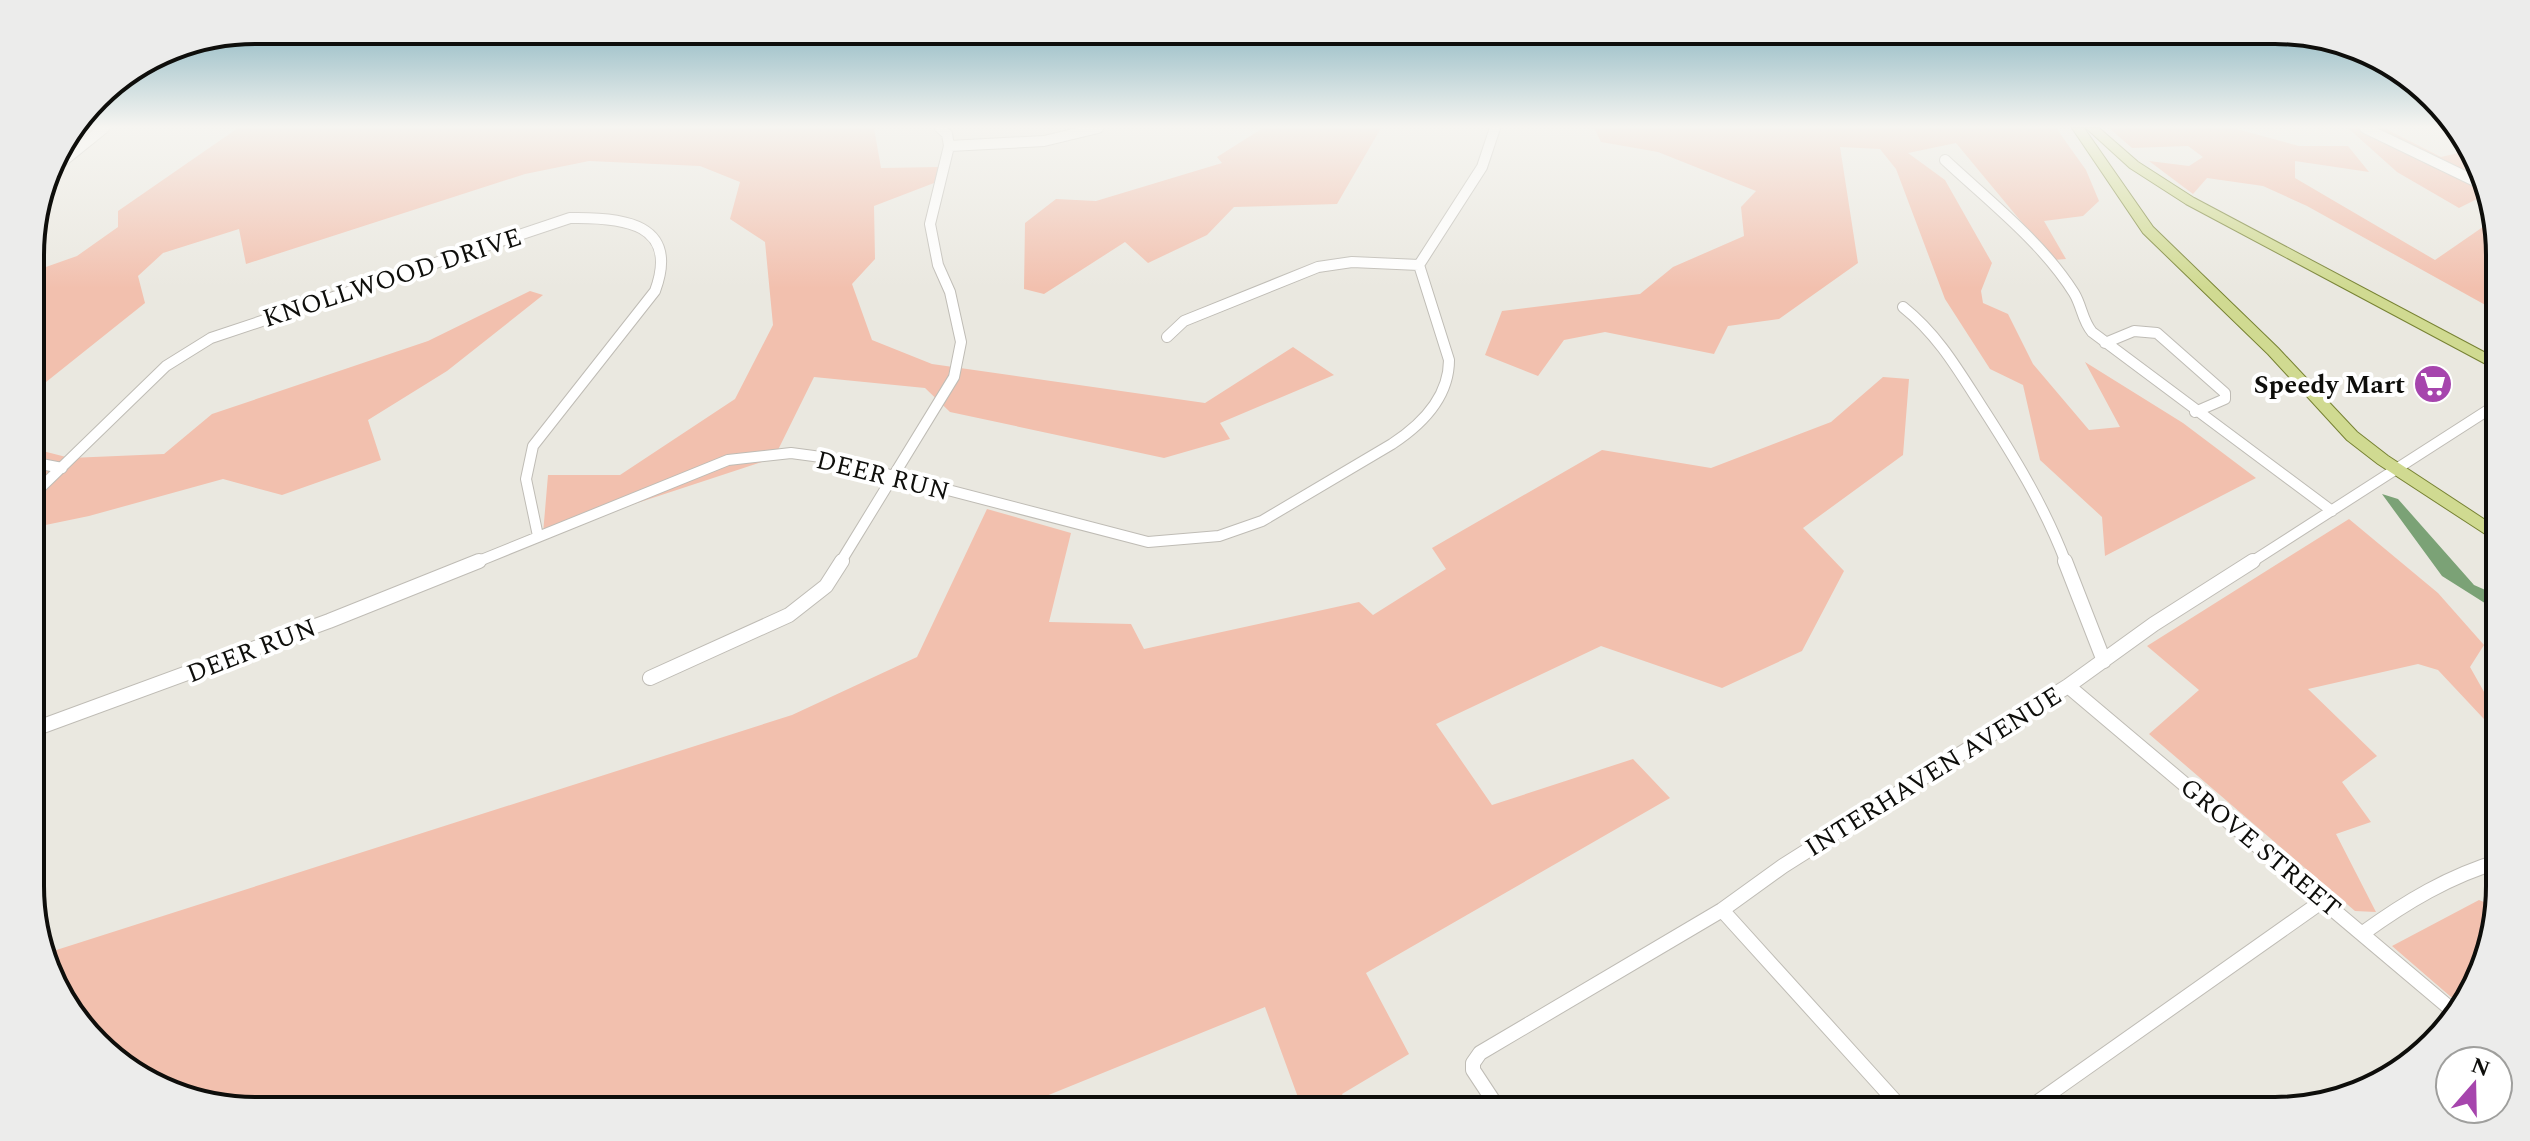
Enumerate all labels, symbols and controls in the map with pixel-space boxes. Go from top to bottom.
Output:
street label: KNOLLWOOD DRIVE [258,217,527,339]
supermarket icon: Speedy Mart [2412,363,2454,405]
place label: Speedy Mart [2254,365,2405,405]
street label: DEER RUN [812,440,954,512]
street label: DEER RUN [181,608,322,694]
street label: INTERHAVEN AVENUE [1797,676,2070,867]
street label: GROVE STREET [2171,768,2350,927]
north arrow [2434,1045,2514,1125]
text: N [2466,1049,2494,1086]

